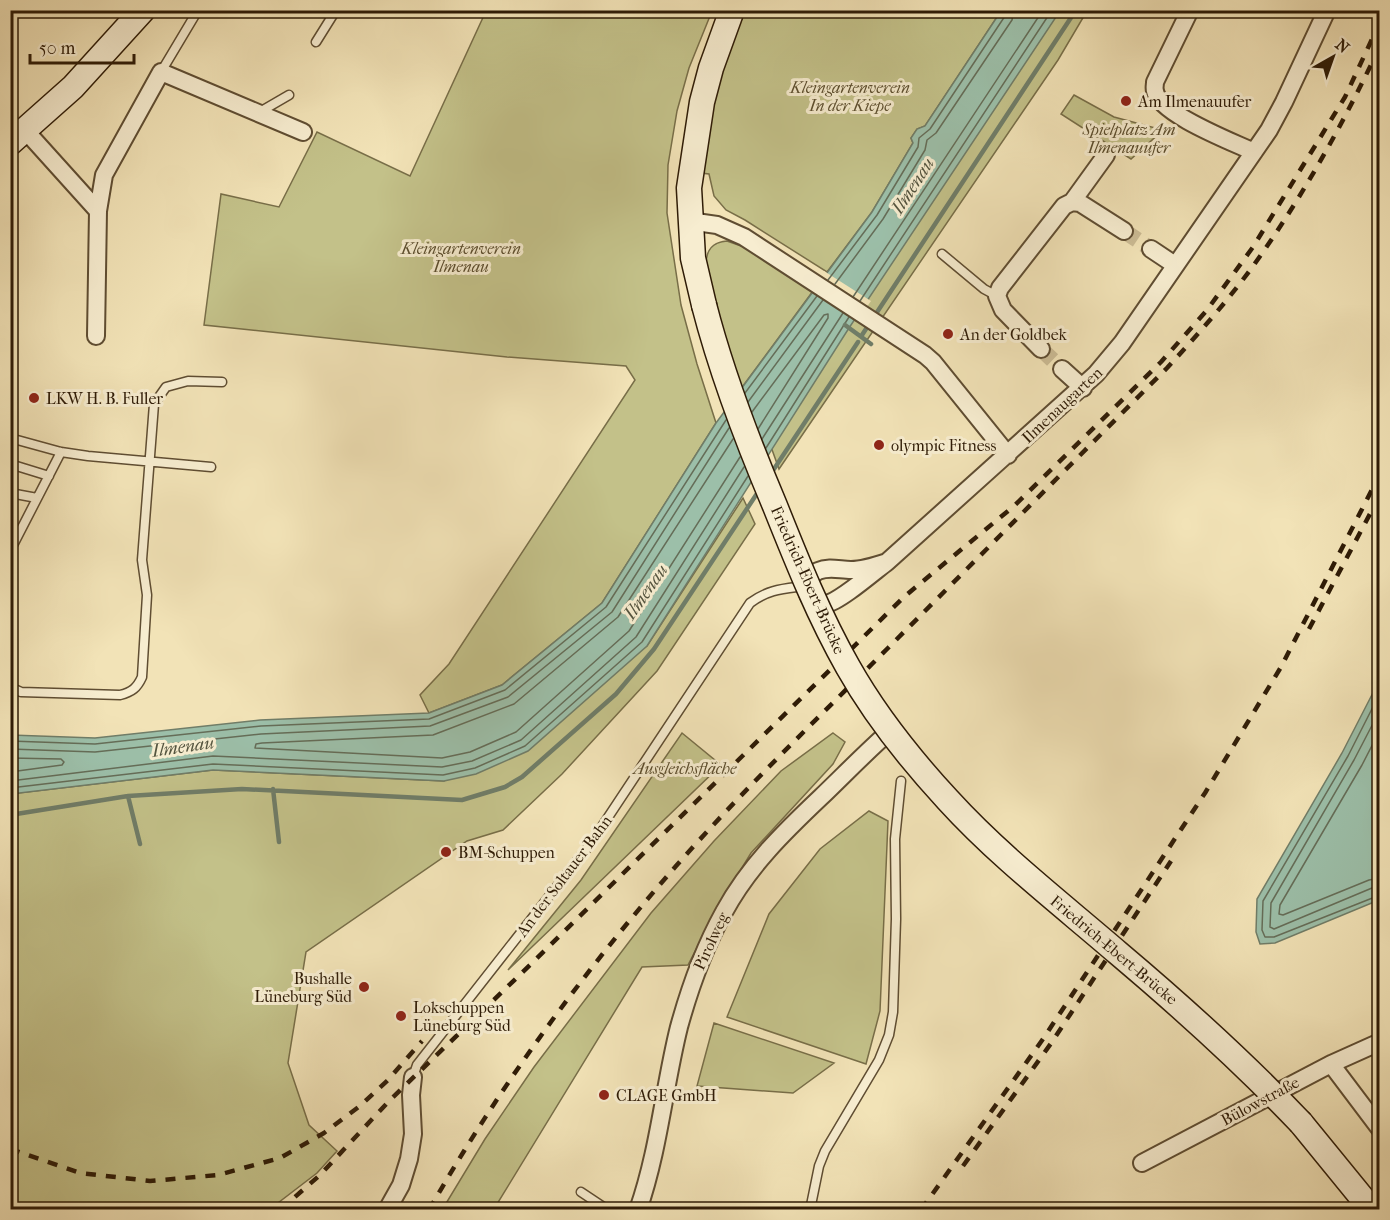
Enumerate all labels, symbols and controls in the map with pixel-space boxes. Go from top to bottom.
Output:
scale bar [30,27,134,65]
north arrow [1303,27,1363,87]
text: N [1332,35,1354,58]
text: 50 m [39,38,76,59]
park label: Kleingartenverein In der Kiepe [789,78,910,115]
place label: Am Ilmenauufer [1137,92,1252,111]
marker: Am Ilmenauufer [1119,94,1133,108]
park label: Spielplatz Am Ilmenauufer [1082,120,1176,157]
water label: Ilmenau [887,154,939,219]
park label: Kleingartenverein Ilmenau [400,239,521,276]
place label: An der Goldbek [959,325,1068,344]
marker: An der Goldbek [941,327,955,341]
street label: Ilmenaugarten [1018,362,1107,447]
place label: LKW H. B. Fuller [46,389,163,408]
marker: LKW H. B. Fuller [27,391,41,405]
place label: olympic Fitness [891,436,997,455]
marker: olympic Fitness [872,438,886,452]
street label: Friedrich-Ebert-Brücke [767,503,849,657]
water label: Ilmenau [619,560,673,624]
water label: Ilmenau [150,732,216,762]
park label: Ausgleichsfläche [632,759,737,778]
street label: An der Soltauer Bahn [512,811,616,941]
place label: BM-Schuppen [458,843,556,862]
marker: BM-Schuppen [439,845,453,859]
street label: Friedrich-Ebert-Brücke [1047,891,1182,1009]
street label: Pirolweg [689,909,733,973]
place label: Bushalle Lüneburg Süd [254,969,352,1006]
marker: Bushalle Lüneburg Süd [357,980,371,994]
place label: Lokschuppen Lüneburg Süd [413,998,511,1035]
marker: Lokschuppen Lüneburg Süd [394,1009,408,1023]
street label: Bülowstraße [1218,1072,1302,1130]
place label: CLAGE GmbH [616,1086,717,1105]
marker: CLAGE GmbH [597,1088,611,1102]

